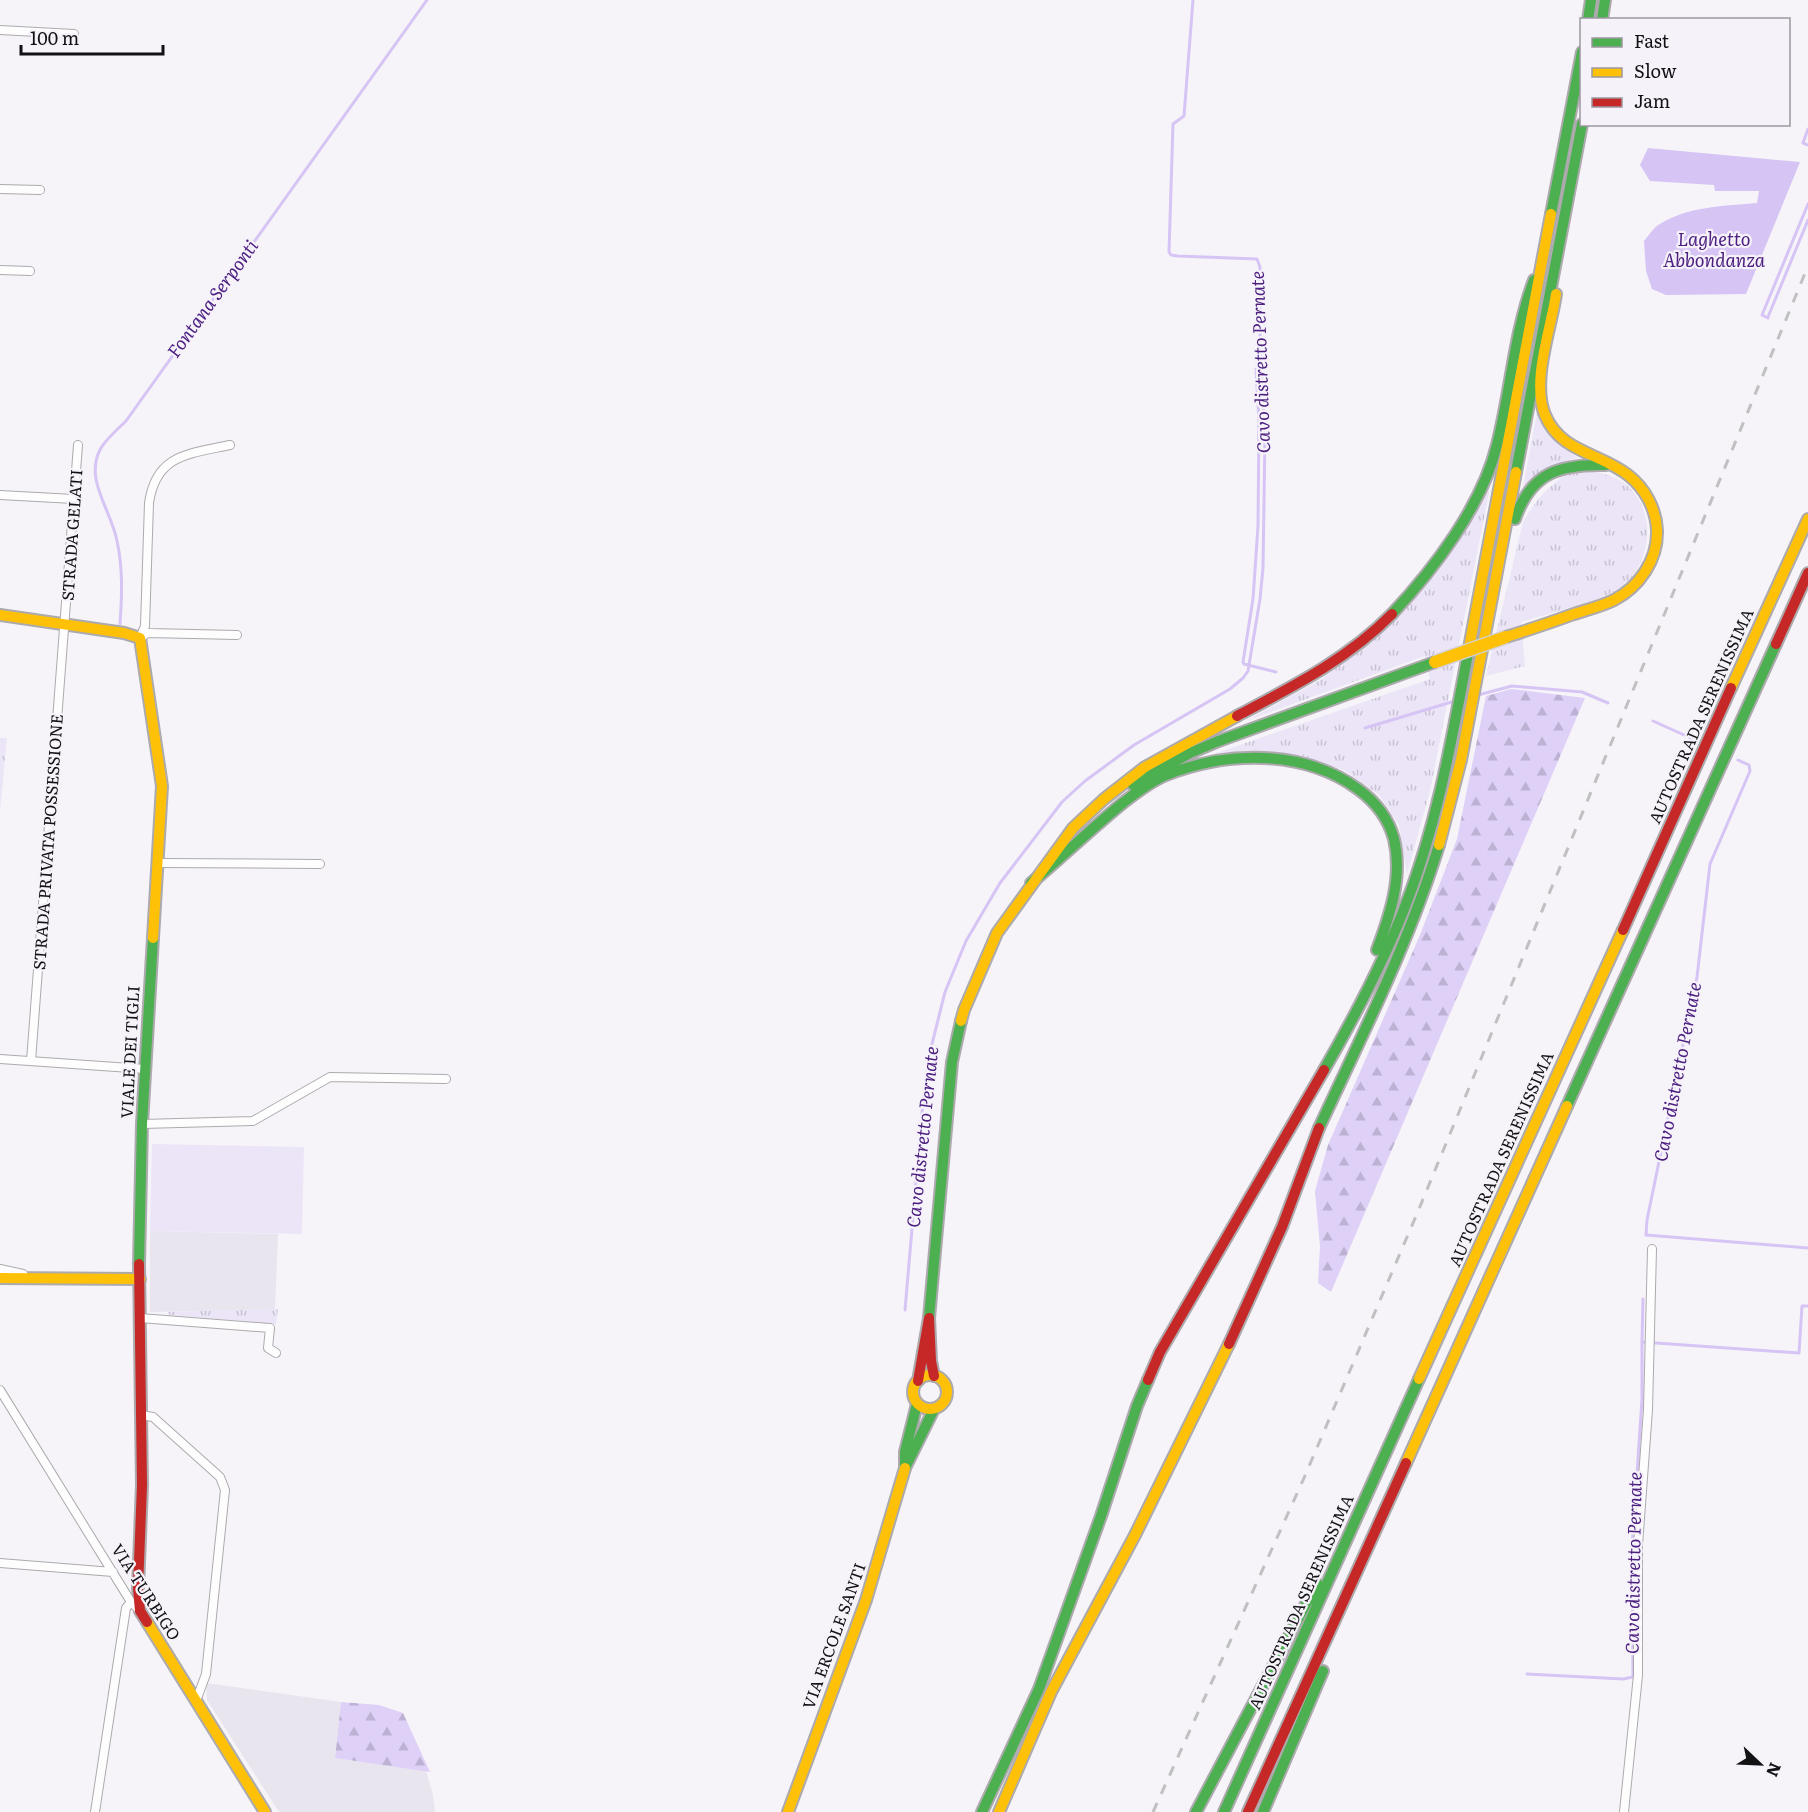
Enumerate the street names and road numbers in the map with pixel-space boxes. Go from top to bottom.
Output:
street label: STRADA GELATI [54,468,88,601]
street label: AUTOSTRADA SERENISSIMA [1642,604,1759,827]
street label: STRADA PRIVATA POSSESSIONE [26,713,68,971]
street label: VIALE DEI TIGLI [114,985,144,1119]
street label: AUTOSTRADA SERENISSIMA [1442,1047,1559,1270]
street label: AUTOSTRADA SERENISSIMA [1242,1490,1359,1713]
street label: VIA TURBIGO [107,1538,187,1645]
street label: VIA ERCOLE SANTI [795,1559,871,1712]

